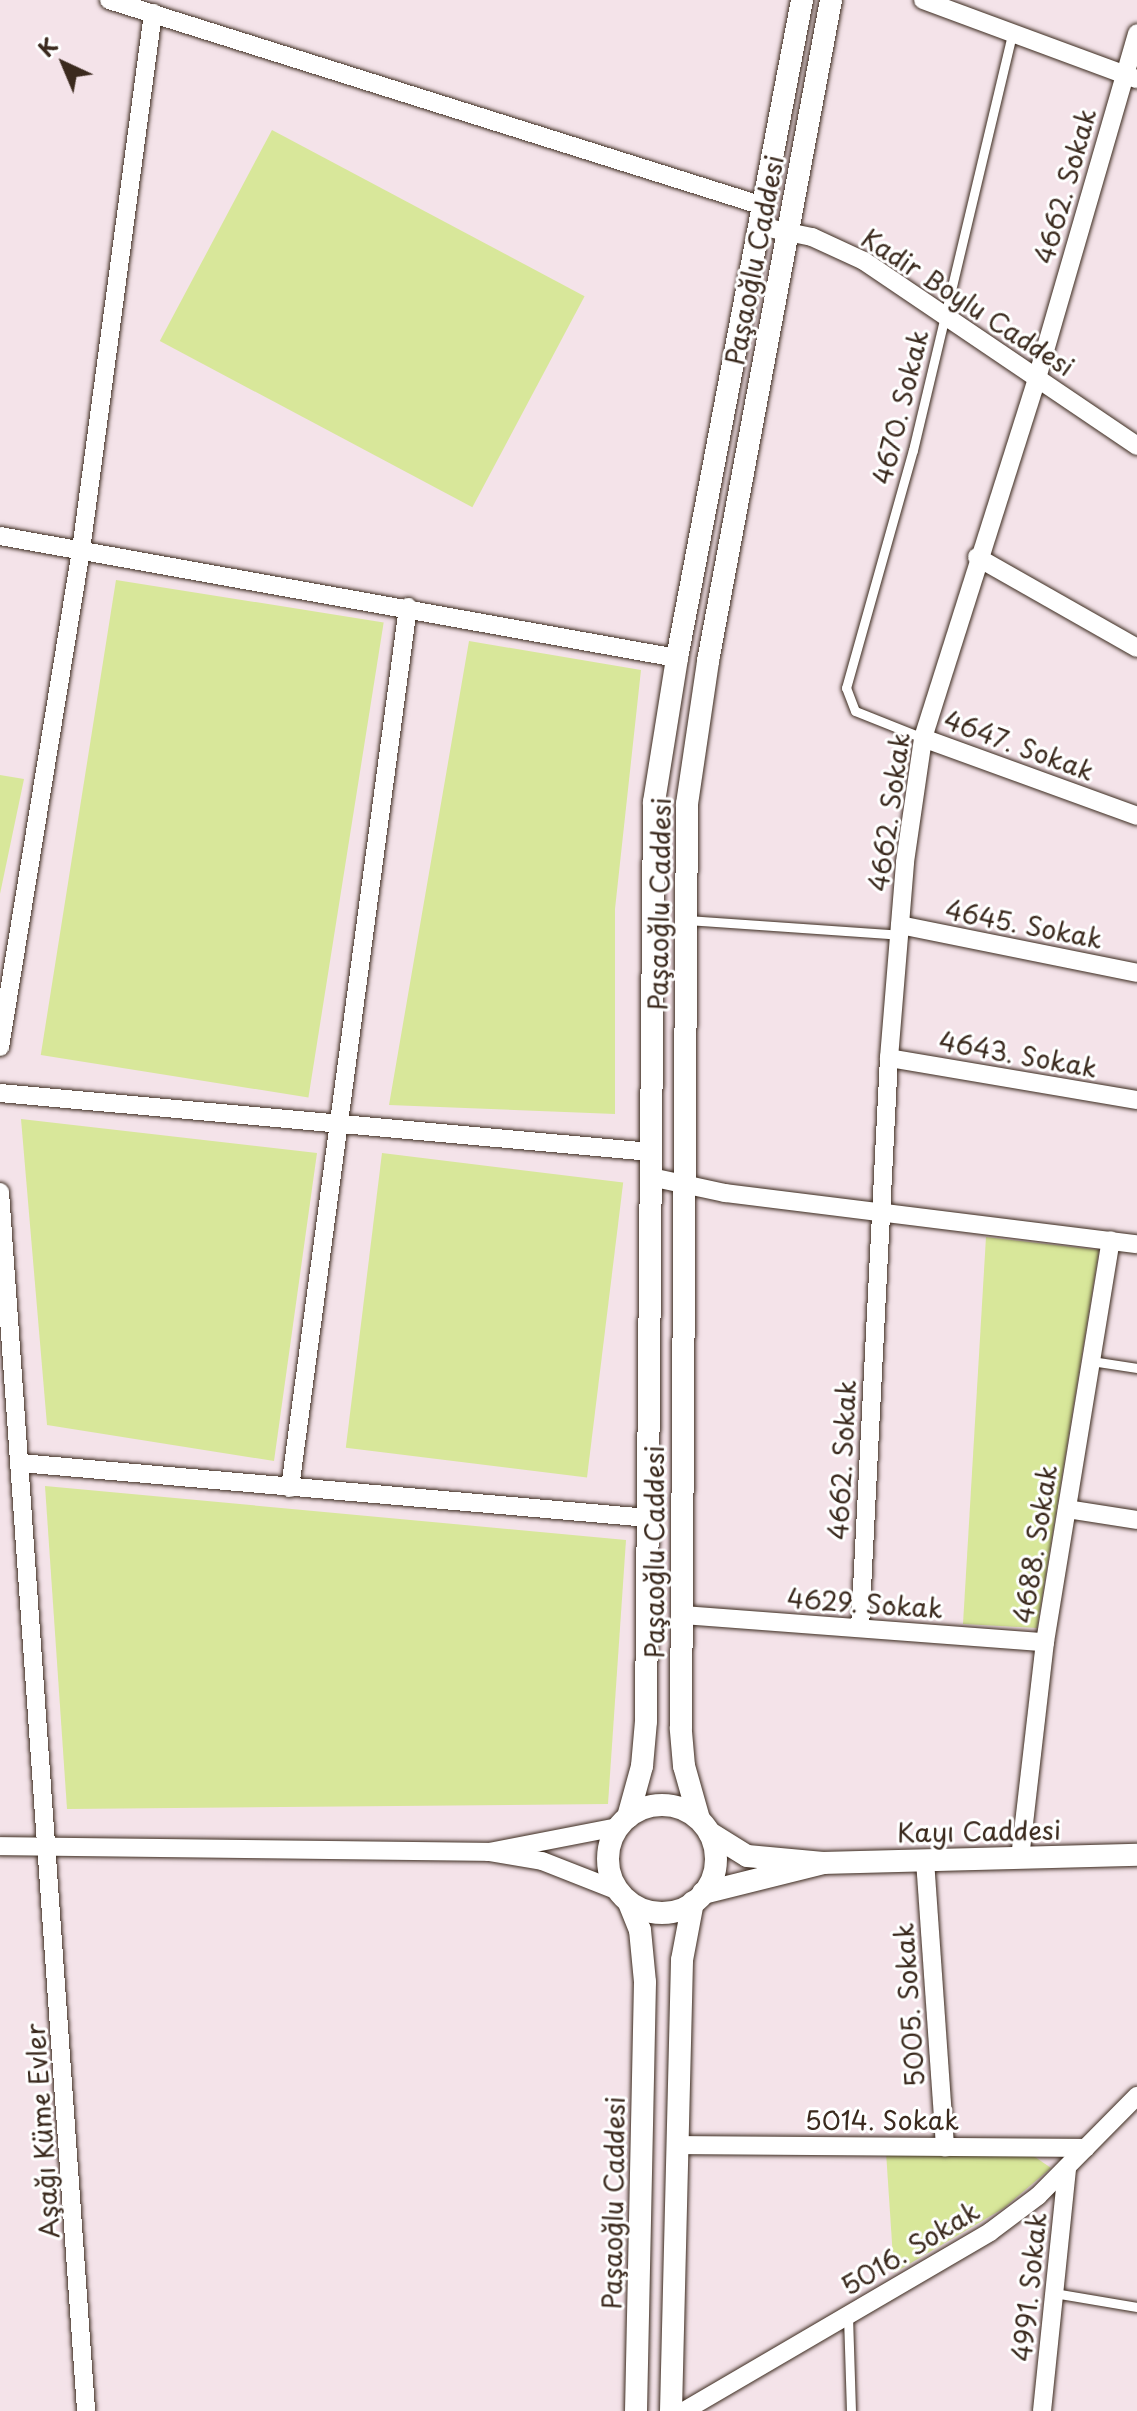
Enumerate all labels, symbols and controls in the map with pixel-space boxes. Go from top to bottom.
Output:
north arrow [24,24,104,104]
text: K [30,29,64,64]
street label: 4662. Sokak [1028,104,1102,268]
street label: Paşaoğlu Caddesi [718,151,790,369]
street label: Kadir Boylu Caddesi [855,221,1081,383]
street label: 4670. Sokak [866,326,934,488]
street label: 4647. Sokak [939,703,1099,787]
street label: 4662. Sokak [862,729,916,895]
street label: Paşaoğlu Caddesi [642,796,676,1012]
street label: 4645. Sokak [942,893,1106,955]
street label: 4643. Sokak [936,1025,1100,1083]
street label: 4662. Sokak [822,1378,862,1542]
street label: Paşaoğlu Caddesi [638,1444,670,1660]
street label: 4688. Sokak [1007,1462,1063,1626]
street label: 4629. Sokak [785,1582,945,1624]
street label: Kayı Caddesi [898,1814,1060,1848]
street label: 5005. Sokak [888,1922,930,2088]
street label: Aşağı Küme Evler [19,2020,65,2242]
street label: Paşaoğlu Caddesi [596,2095,630,2311]
street label: 5014. Sokak [803,2104,961,2136]
street label: 5016. Sokak [834,2194,986,2302]
street label: 4991. Sokak [1006,2209,1052,2365]

